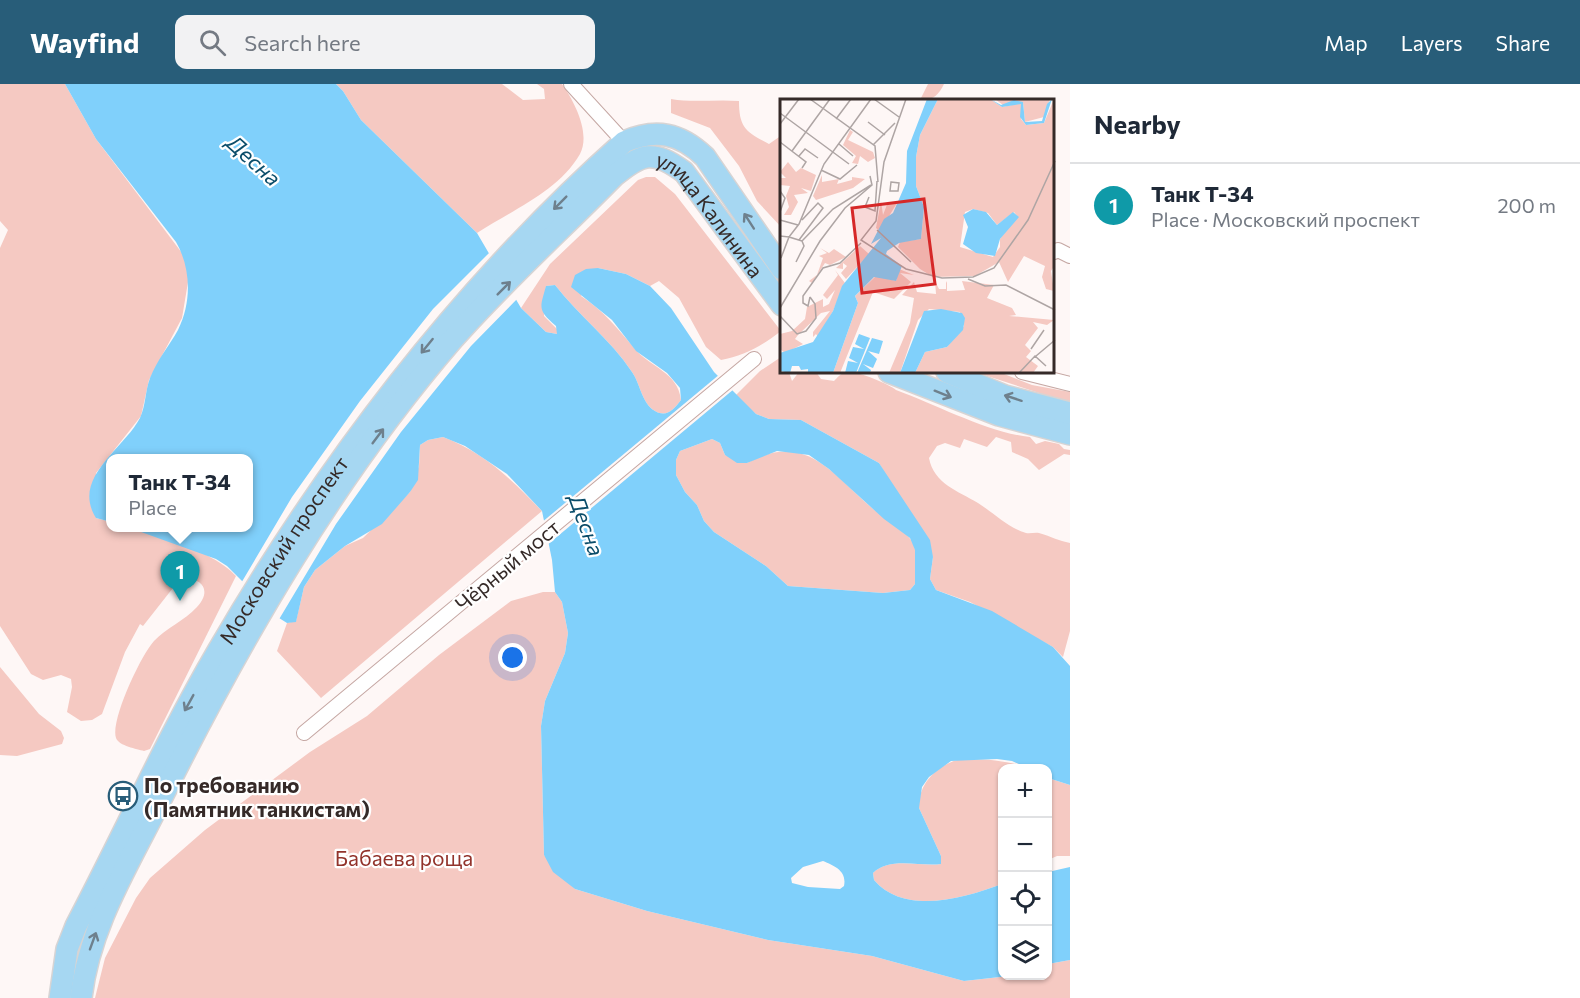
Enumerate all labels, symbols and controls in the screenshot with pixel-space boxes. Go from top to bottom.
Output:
search box [175,15,595,69]
text: Wayfind [30,25,139,59]
icon: search [196,26,229,59]
text: Search here [244,29,361,56]
text: Map [1324,30,1368,55]
text: Layers [1401,30,1463,55]
text: Share [1496,30,1550,55]
inset map [780,99,1055,374]
text: Nearby [1094,108,1181,139]
water label: Десна [220,127,287,191]
street label: улица Калинина [653,145,769,282]
text: Танк Т-34 [1151,180,1254,207]
text: 1 [1109,193,1118,217]
text: 200 m [1498,193,1556,217]
one-way arrow [553,196,567,211]
text: Place · Московский проспект [1151,207,1420,231]
one-way arrow [743,213,755,230]
one-way arrow [497,280,512,295]
one-way arrow [420,338,434,353]
one-way arrow [934,389,952,400]
one-way arrow [1004,392,1023,403]
one-way arrow [371,428,384,444]
street label: Московский проспект [213,451,353,648]
popup [106,454,253,532]
text: Танк Т-34 [128,468,231,495]
water label: Десна [563,489,611,560]
text: Place [128,495,177,519]
street label: Чёрный мост [450,514,564,616]
pin: 1 [160,552,200,601]
your location [498,643,527,672]
one-way arrow [183,694,194,712]
map controls [998,764,1052,980]
button: + [998,764,1052,818]
place label: По требованию (Памятник танкистам) [144,772,370,821]
bus stop icon: По требованию (Памятник танкистам) [107,780,139,812]
button: − [998,818,1052,872]
park label: Бабаева роща [335,845,473,870]
button: locate [998,872,1052,926]
button: layers [998,926,1052,980]
one-way arrow [89,932,100,951]

